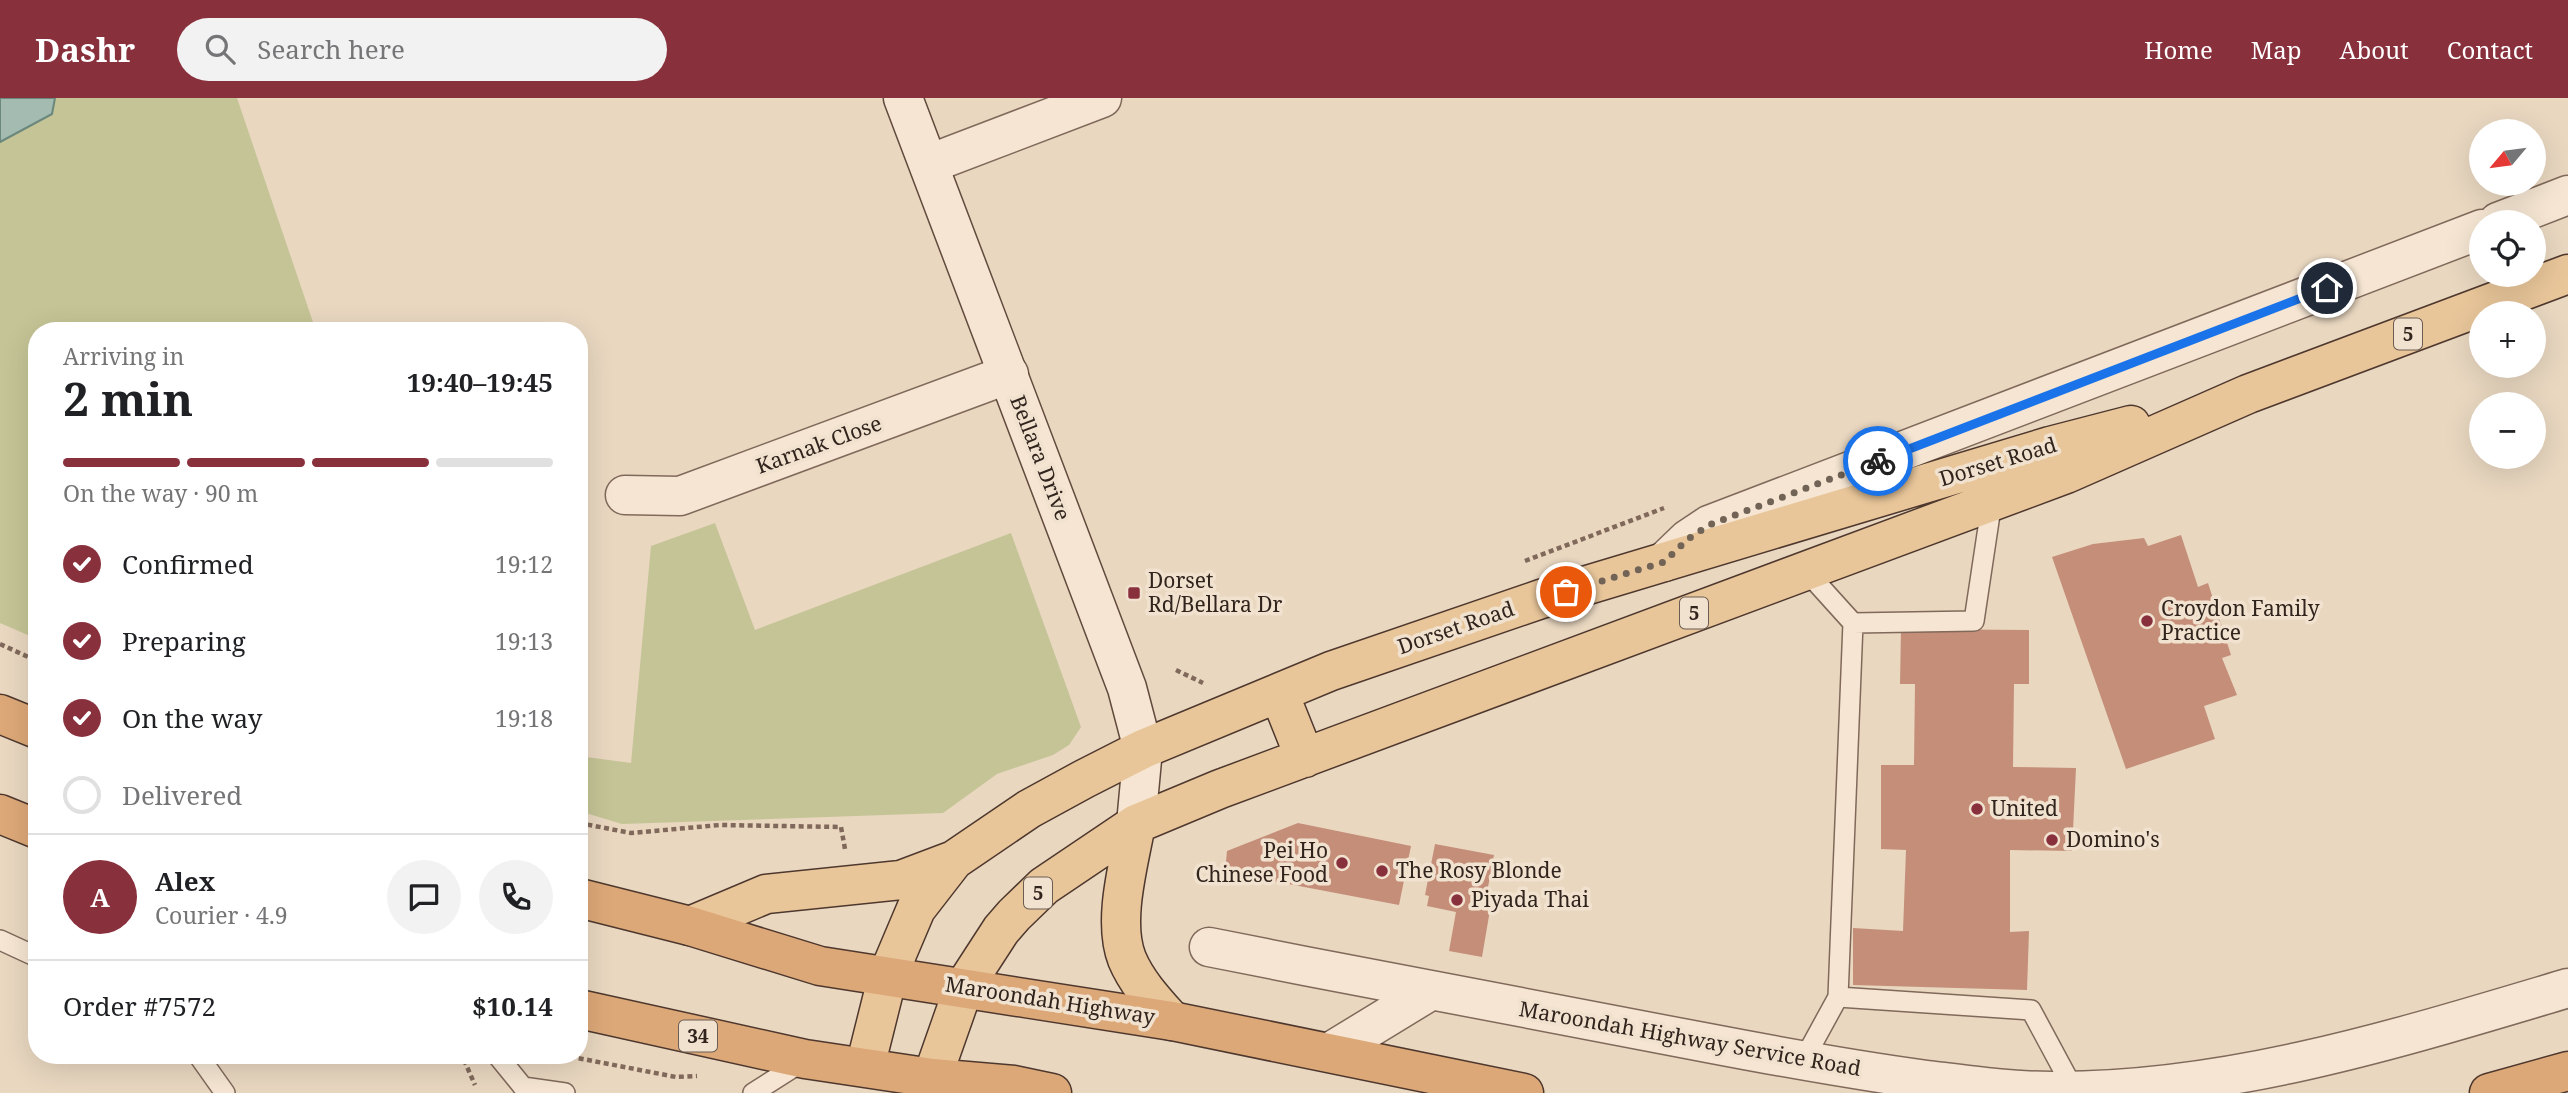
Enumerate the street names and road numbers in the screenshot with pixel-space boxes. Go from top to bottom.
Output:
road number: 5 [2394,318,2422,350]
street label: Bellara Drive [1004,391,1078,524]
street label: Karnak Close [752,408,885,480]
street label: Dorset Road [1936,430,2060,492]
street label: Dorset Road [1394,594,1518,660]
road number: 5 [1680,598,1708,628]
road number: 5 [1024,878,1052,908]
street label: Maroondah Highway [943,970,1157,1030]
street label: Maroondah Highway Service Road [1517,994,1863,1082]
road number: 34 [679,1020,717,1052]

